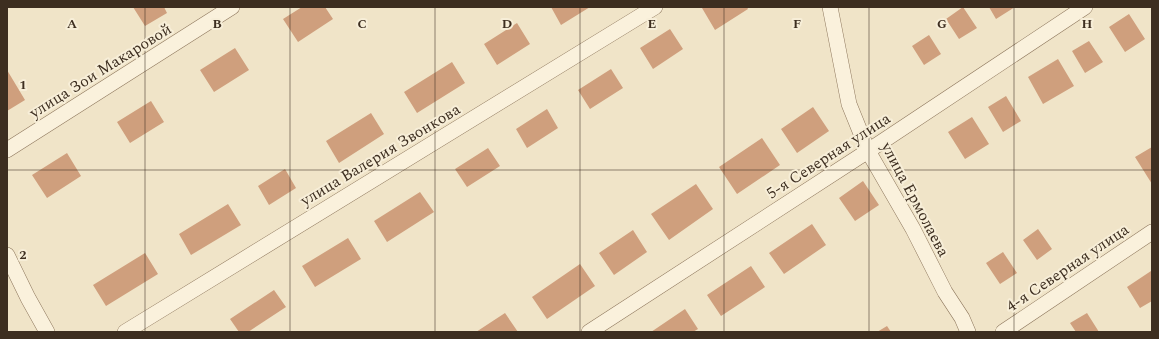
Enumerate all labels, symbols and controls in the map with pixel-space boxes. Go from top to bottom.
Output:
text: A [67,14,77,34]
text: B [212,14,222,34]
text: C [357,14,367,34]
text: D [502,14,512,34]
text: E [648,14,657,34]
text: F [793,14,801,34]
text: G [937,14,947,34]
text: H [1082,14,1093,34]
street label: улица Зои Макаровой [24,17,176,125]
text: 1 [19,75,27,95]
street label: улица Валерия Звонкова [295,97,465,213]
street label: 5-я Северная улица [762,107,895,205]
street label: улица Ермолаева [874,137,956,261]
street label: 4-я Северная улица [1001,218,1134,318]
text: 2 [19,245,27,265]

